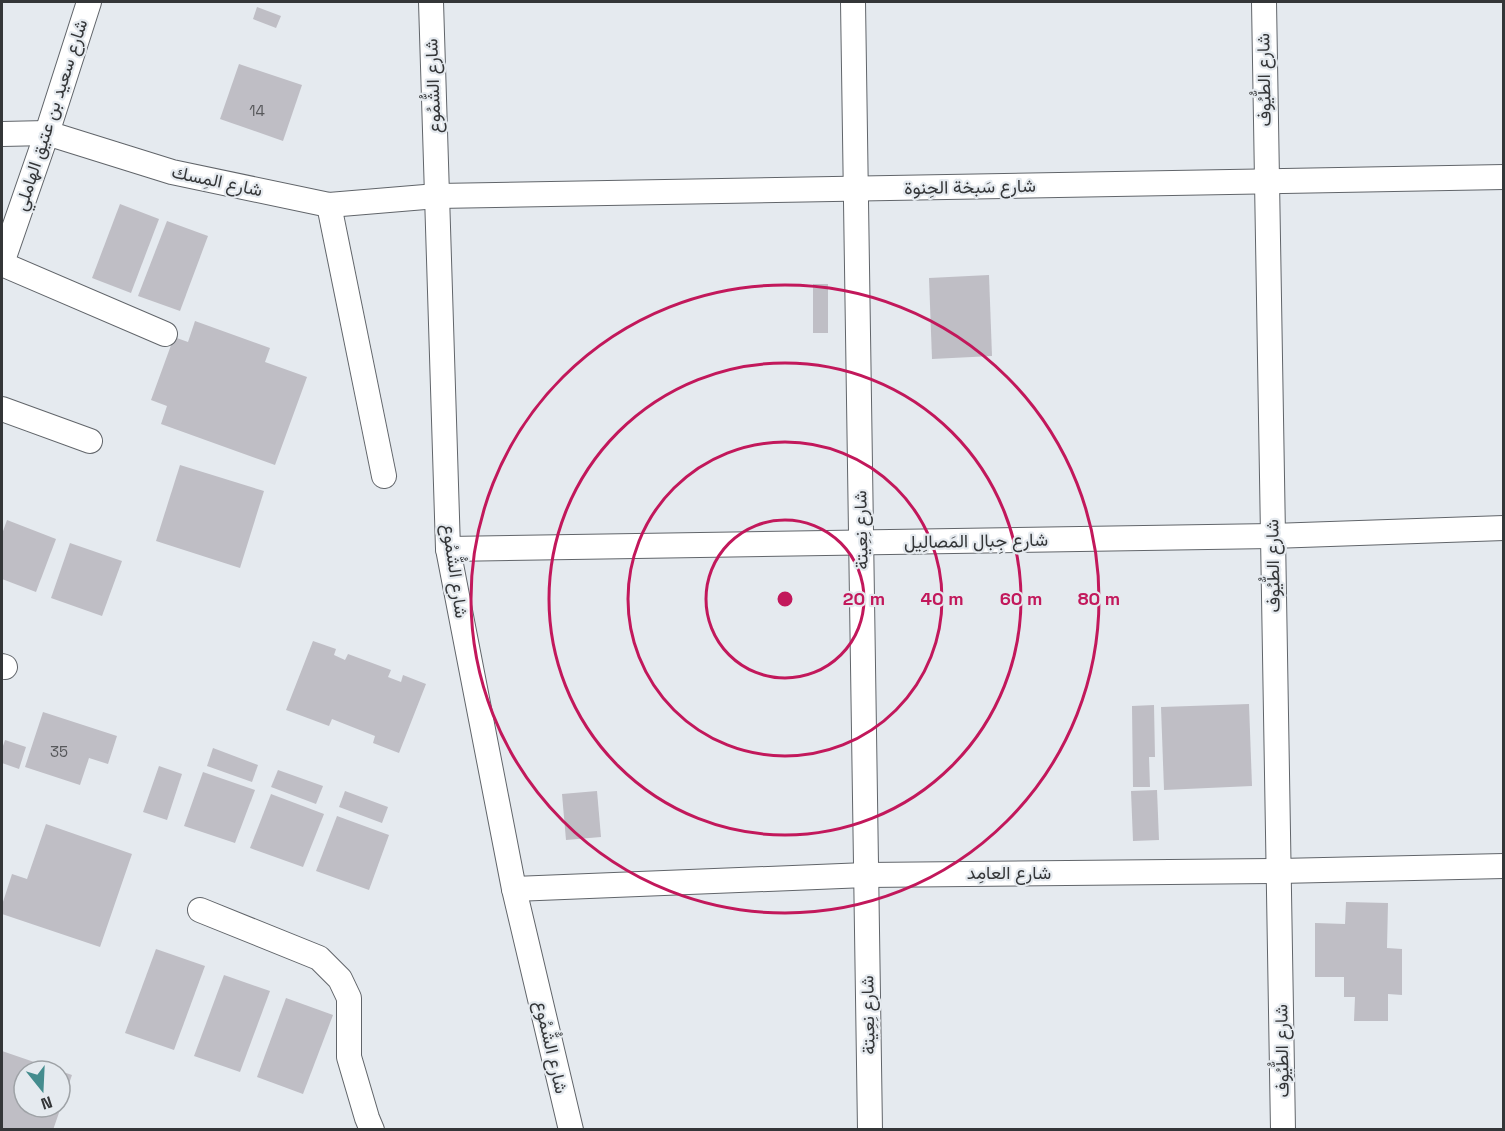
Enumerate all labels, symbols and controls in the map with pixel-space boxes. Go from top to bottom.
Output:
street label: شارع سعيد بن عتيق الهاملي [9,16,96,215]
street label: شارع الطُّيُوف [1248,33,1277,127]
street label: شارع الشُّمُوع [417,38,447,134]
house number: 14 [249,101,265,120]
street label: شارع المِسك [169,160,265,202]
street label: شارع سَبخة الحِنوة [904,174,1036,200]
street label: شارع نِعِيتة [848,490,874,570]
street label: شارع الطُّيُوف [1257,519,1286,613]
street label: شارع الشُّمُوع [437,522,476,620]
street label: شارع جِبال المَصالِيل [904,528,1048,556]
text: 20 m [843,587,885,610]
text: 40 m [920,587,964,610]
text: 60 m [1000,587,1042,610]
text: 80 m [1078,587,1120,610]
centre of rings [775,589,795,609]
house number: 35 [50,742,68,761]
street label: شارع العامِد [967,861,1051,885]
street label: شارع نِعِيتة [855,975,881,1055]
street label: شارع الشُّمُوع [529,998,576,1096]
street label: شارع الطُّيُوف [1266,1004,1295,1098]
north arrow [12,1059,72,1119]
text: N [38,1091,55,1114]

